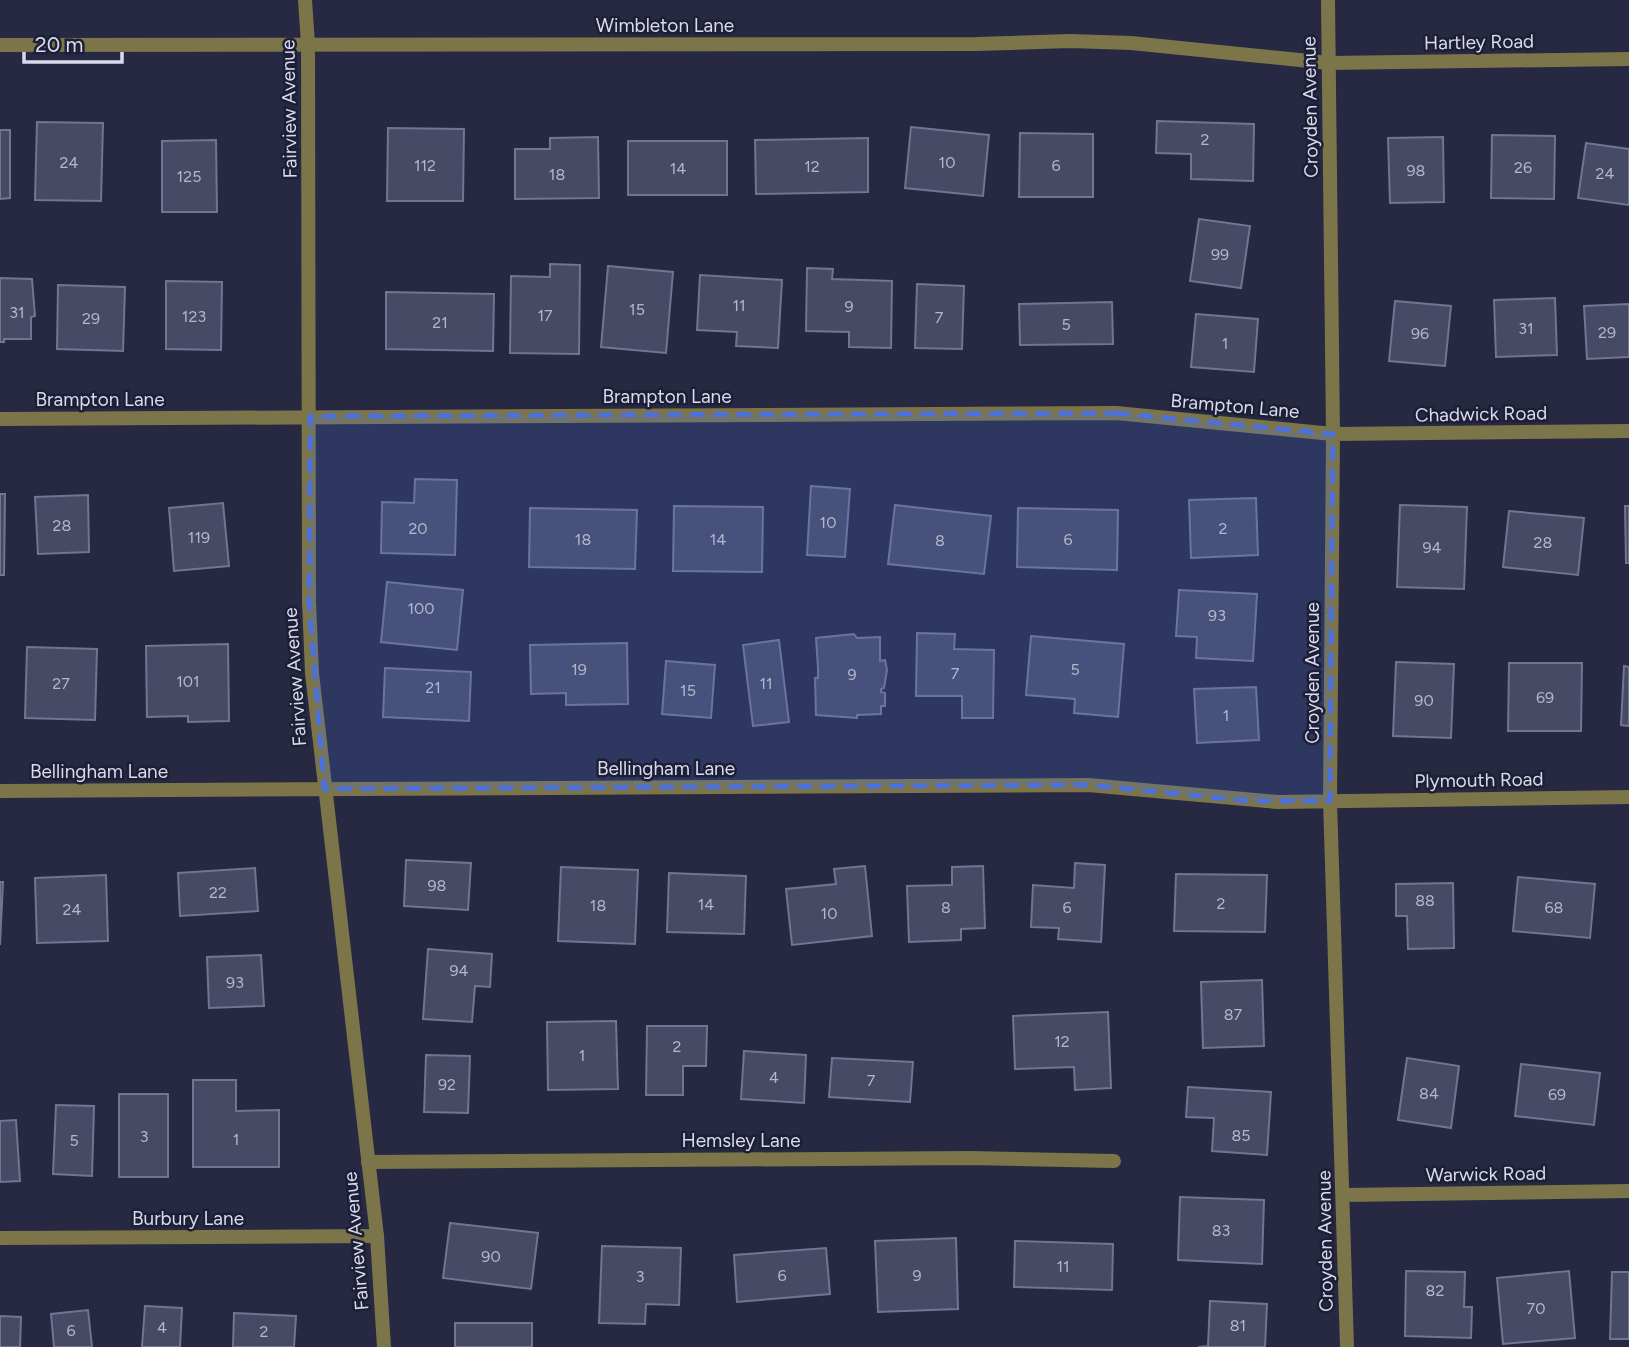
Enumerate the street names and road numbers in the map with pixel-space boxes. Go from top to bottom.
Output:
street label: Wimbleton Lane [596,14,734,37]
street label: Hartley Road [1424,30,1534,54]
street label: Croyden Avenue [1297,36,1323,178]
street label: Fairview Avenue [276,39,302,179]
street label: Brampton Lane [602,385,732,408]
street label: Brampton Lane [35,388,165,411]
street label: Brampton Lane [1170,389,1300,423]
street label: Chadwick Road [1415,401,1547,427]
street label: Croyden Avenue [1301,602,1324,744]
street label: Fairview Avenue [279,607,311,747]
street label: Bellingham Lane [597,757,735,780]
street label: Bellingham Lane [30,760,168,783]
street label: Plymouth Road [1414,767,1544,793]
street label: Hemsley Lane [681,1129,801,1152]
street label: Warwick Road [1425,1161,1547,1187]
street label: Croyden Avenue [1312,1170,1338,1312]
street label: Fairview Avenue [338,1171,374,1311]
street label: Burbury Lane [132,1207,244,1230]

